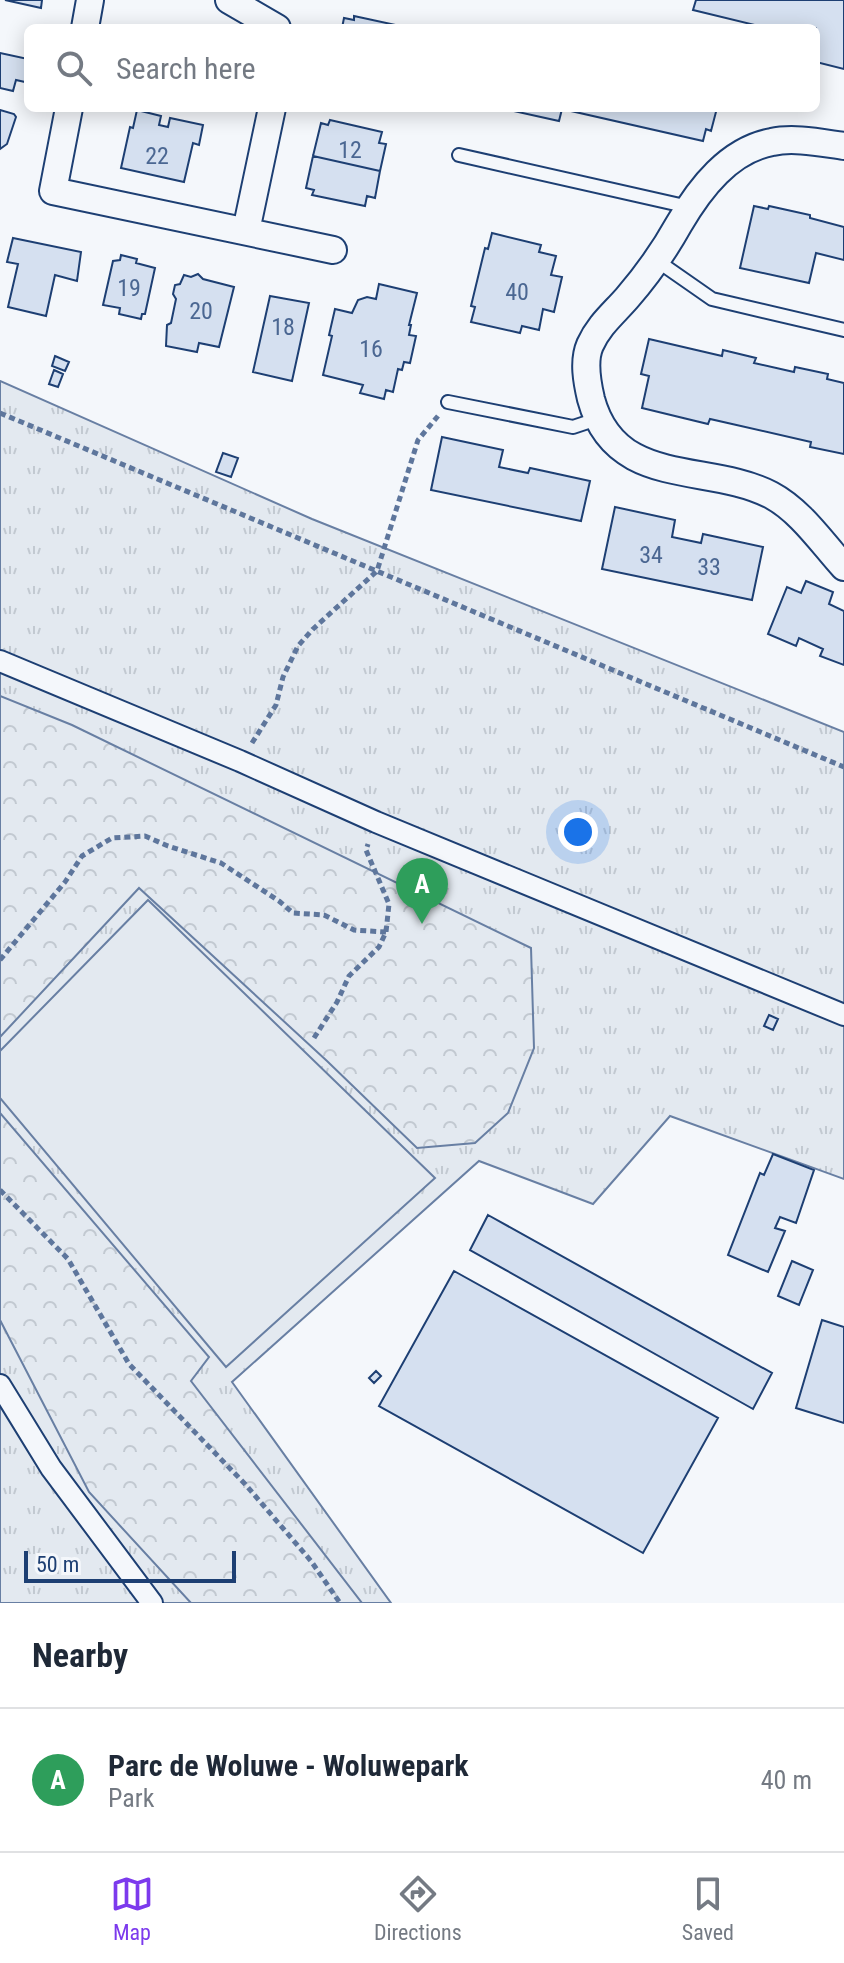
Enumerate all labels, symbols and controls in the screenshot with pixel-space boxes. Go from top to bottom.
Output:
search box [24,24,820,112]
icon: search [52,46,96,90]
text: Search here [116,51,256,86]
house number: 12 [338,136,362,164]
house number: 22 [145,142,169,170]
house number: 19 [117,274,141,302]
house number: 40 [505,278,529,306]
house number: 20 [189,297,213,325]
house number: 18 [271,313,295,341]
house number: 16 [359,335,383,363]
house number: 34 [639,541,663,569]
house number: 33 [697,553,721,581]
your location [558,812,598,852]
pin: A [396,858,448,924]
scale bar [24,1547,236,1583]
text: 50 m [36,1552,79,1577]
text: Nearby [32,1635,128,1675]
text: Parc de Woluwe - Woluwepark [108,1748,469,1783]
text: A [50,1765,66,1795]
text: 40 m [761,1765,812,1795]
text: Park [108,1783,154,1813]
tab: Map [110,1872,154,1945]
tab: Directions [374,1872,462,1945]
tab: Saved [682,1872,734,1945]

